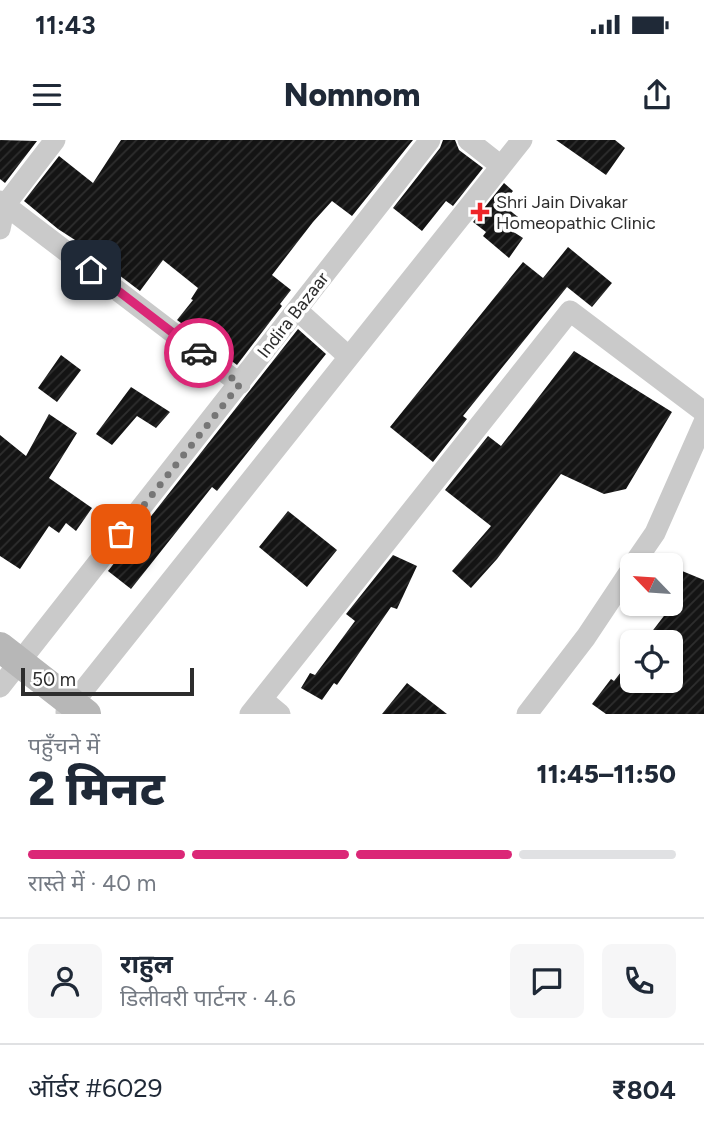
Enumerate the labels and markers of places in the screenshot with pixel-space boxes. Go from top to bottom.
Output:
place label: Shri Jain Divakar Homeopathic Clinic [496,191,656,234]
marker: Shri Jain Divakar Homeopathic Clinic [470,202,490,222]
pin [61,240,121,300]
pin [91,504,151,564]

